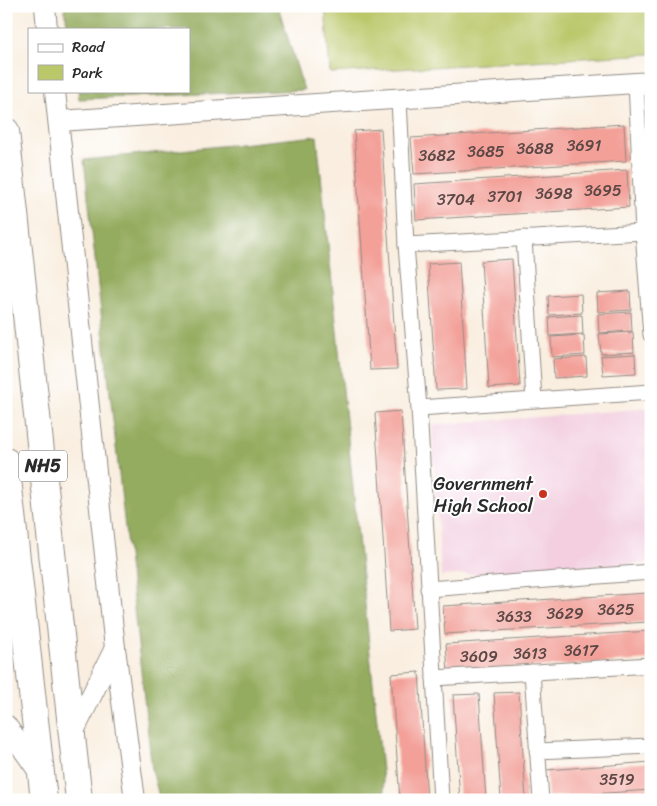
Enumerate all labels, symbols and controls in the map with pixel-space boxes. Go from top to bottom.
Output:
legend [28,28,190,92]
text: Road [72,34,105,60]
text: Park [72,60,103,86]
house number: 3691 [567,131,601,160]
house number: 3688 [516,134,554,163]
house number: 3685 [467,137,505,166]
house number: 3682 [419,141,455,170]
house number: 3695 [584,176,622,205]
house number: 3698 [535,179,573,208]
house number: 3701 [488,182,523,211]
house number: 3704 [437,185,475,214]
road number: NH5 [19,451,67,482]
place label: Government High School [433,467,534,522]
marker: Government High School [537,488,549,500]
house number: 3625 [598,595,635,624]
house number: 3629 [547,599,584,628]
house number: 3633 [496,602,532,631]
house number: 3617 [564,636,599,665]
house number: 3613 [513,639,547,668]
house number: 3609 [460,642,498,671]
house number: 3519 [599,765,635,794]

